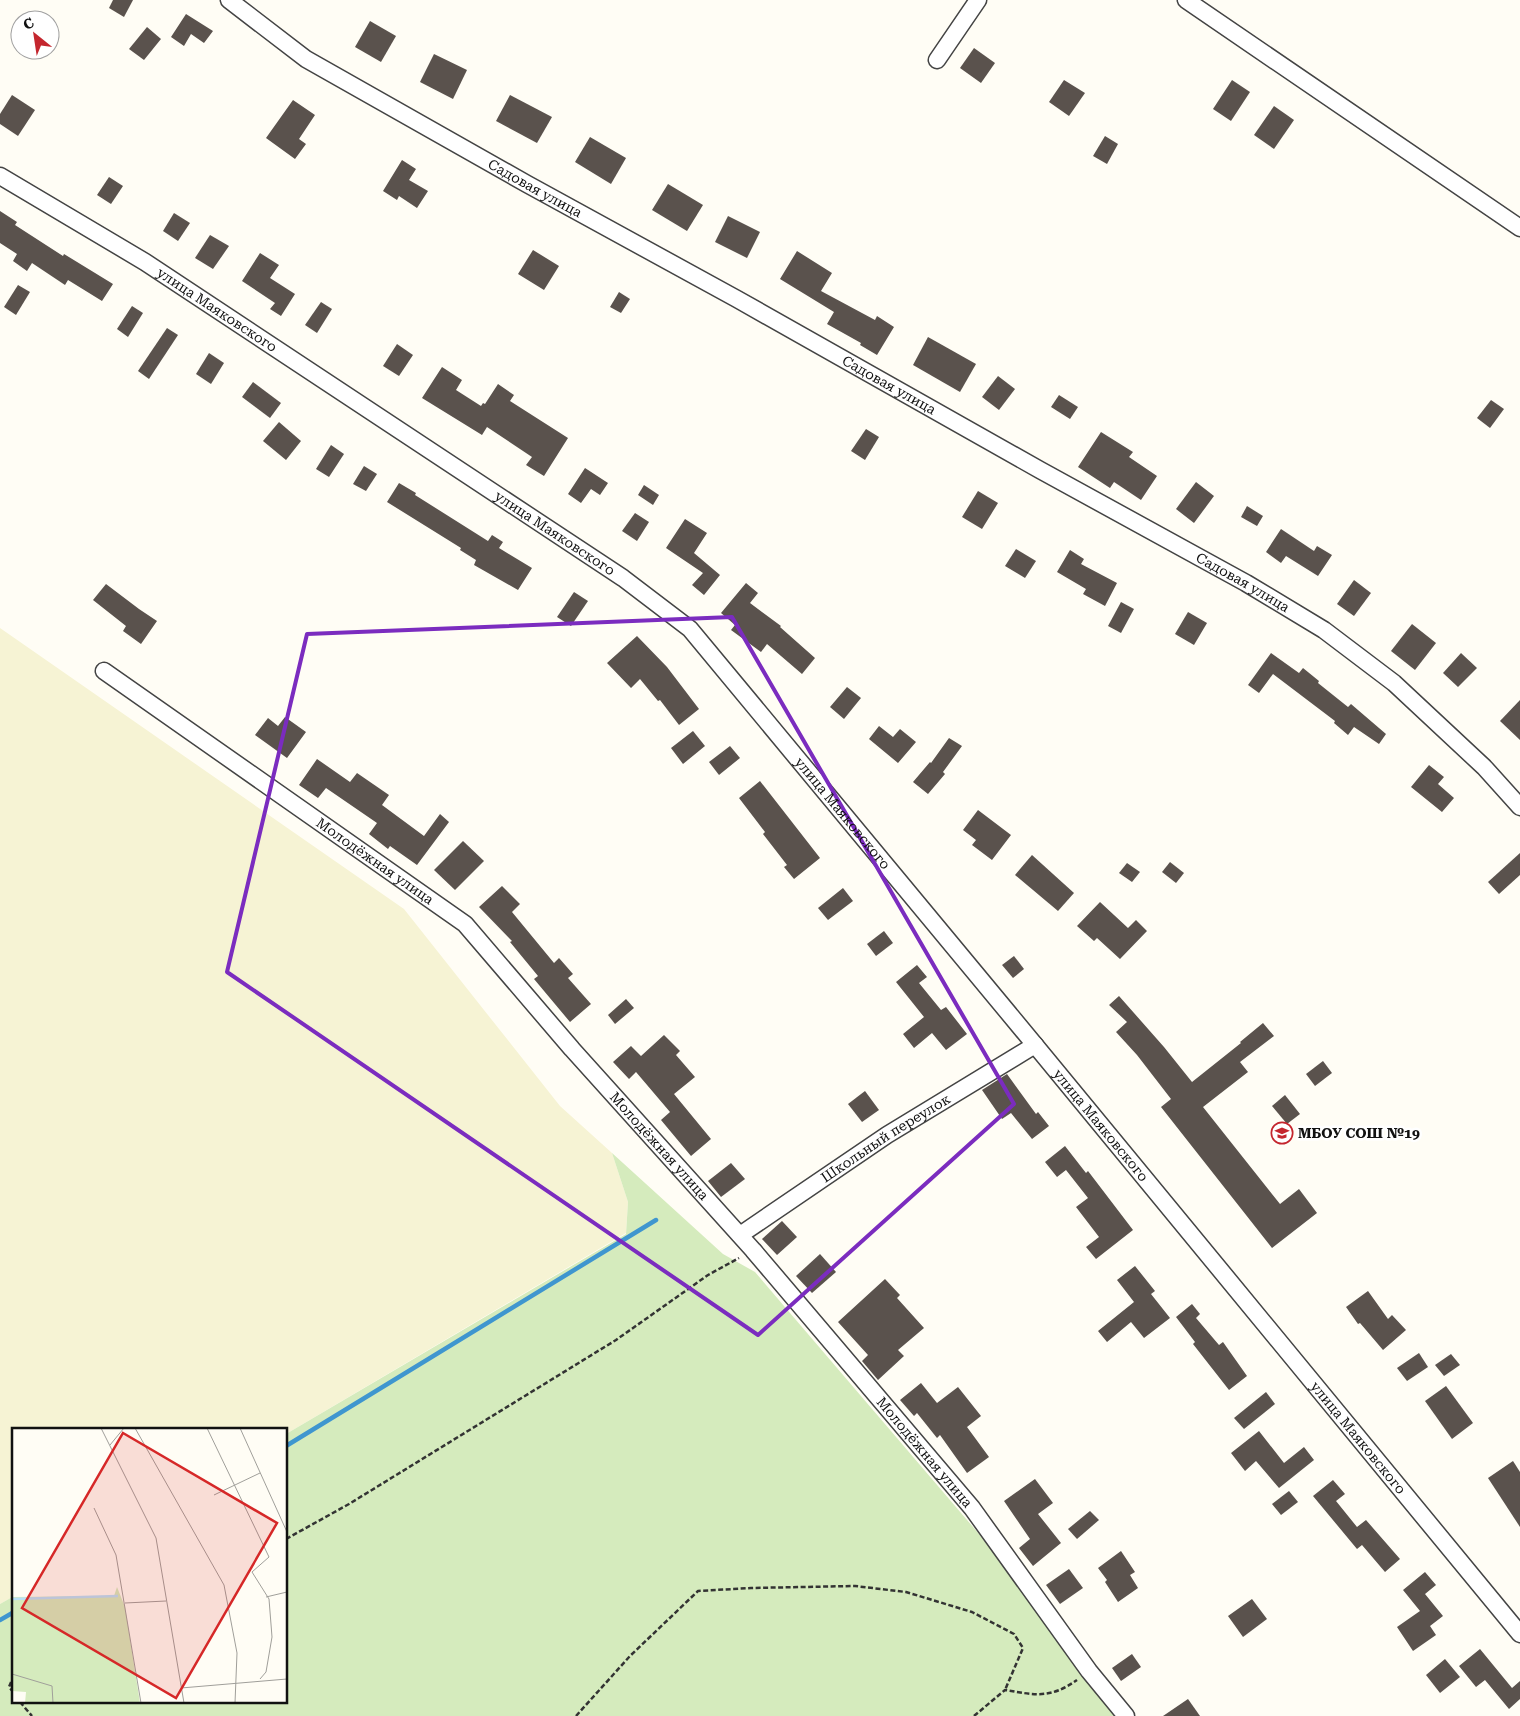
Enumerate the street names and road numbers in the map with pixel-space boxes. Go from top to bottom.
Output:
street label: Садовая улица [485,156,585,221]
street label: улица Маяковского [154,264,280,355]
street label: Садовая улица [839,352,939,418]
street label: улица Маяковского [492,488,618,578]
street label: Садовая улица [1193,549,1293,615]
street label: улица Маяковского [792,754,894,872]
street label: Молодёжная улица [313,814,437,908]
street label: улица Маяковского [1050,1066,1152,1184]
street label: Молодёжная улица [607,1089,712,1204]
street label: Школьный переулок [818,1090,953,1186]
street label: улица Маяковского [1308,1378,1409,1497]
street label: Молодёжная улица [873,1394,976,1511]

